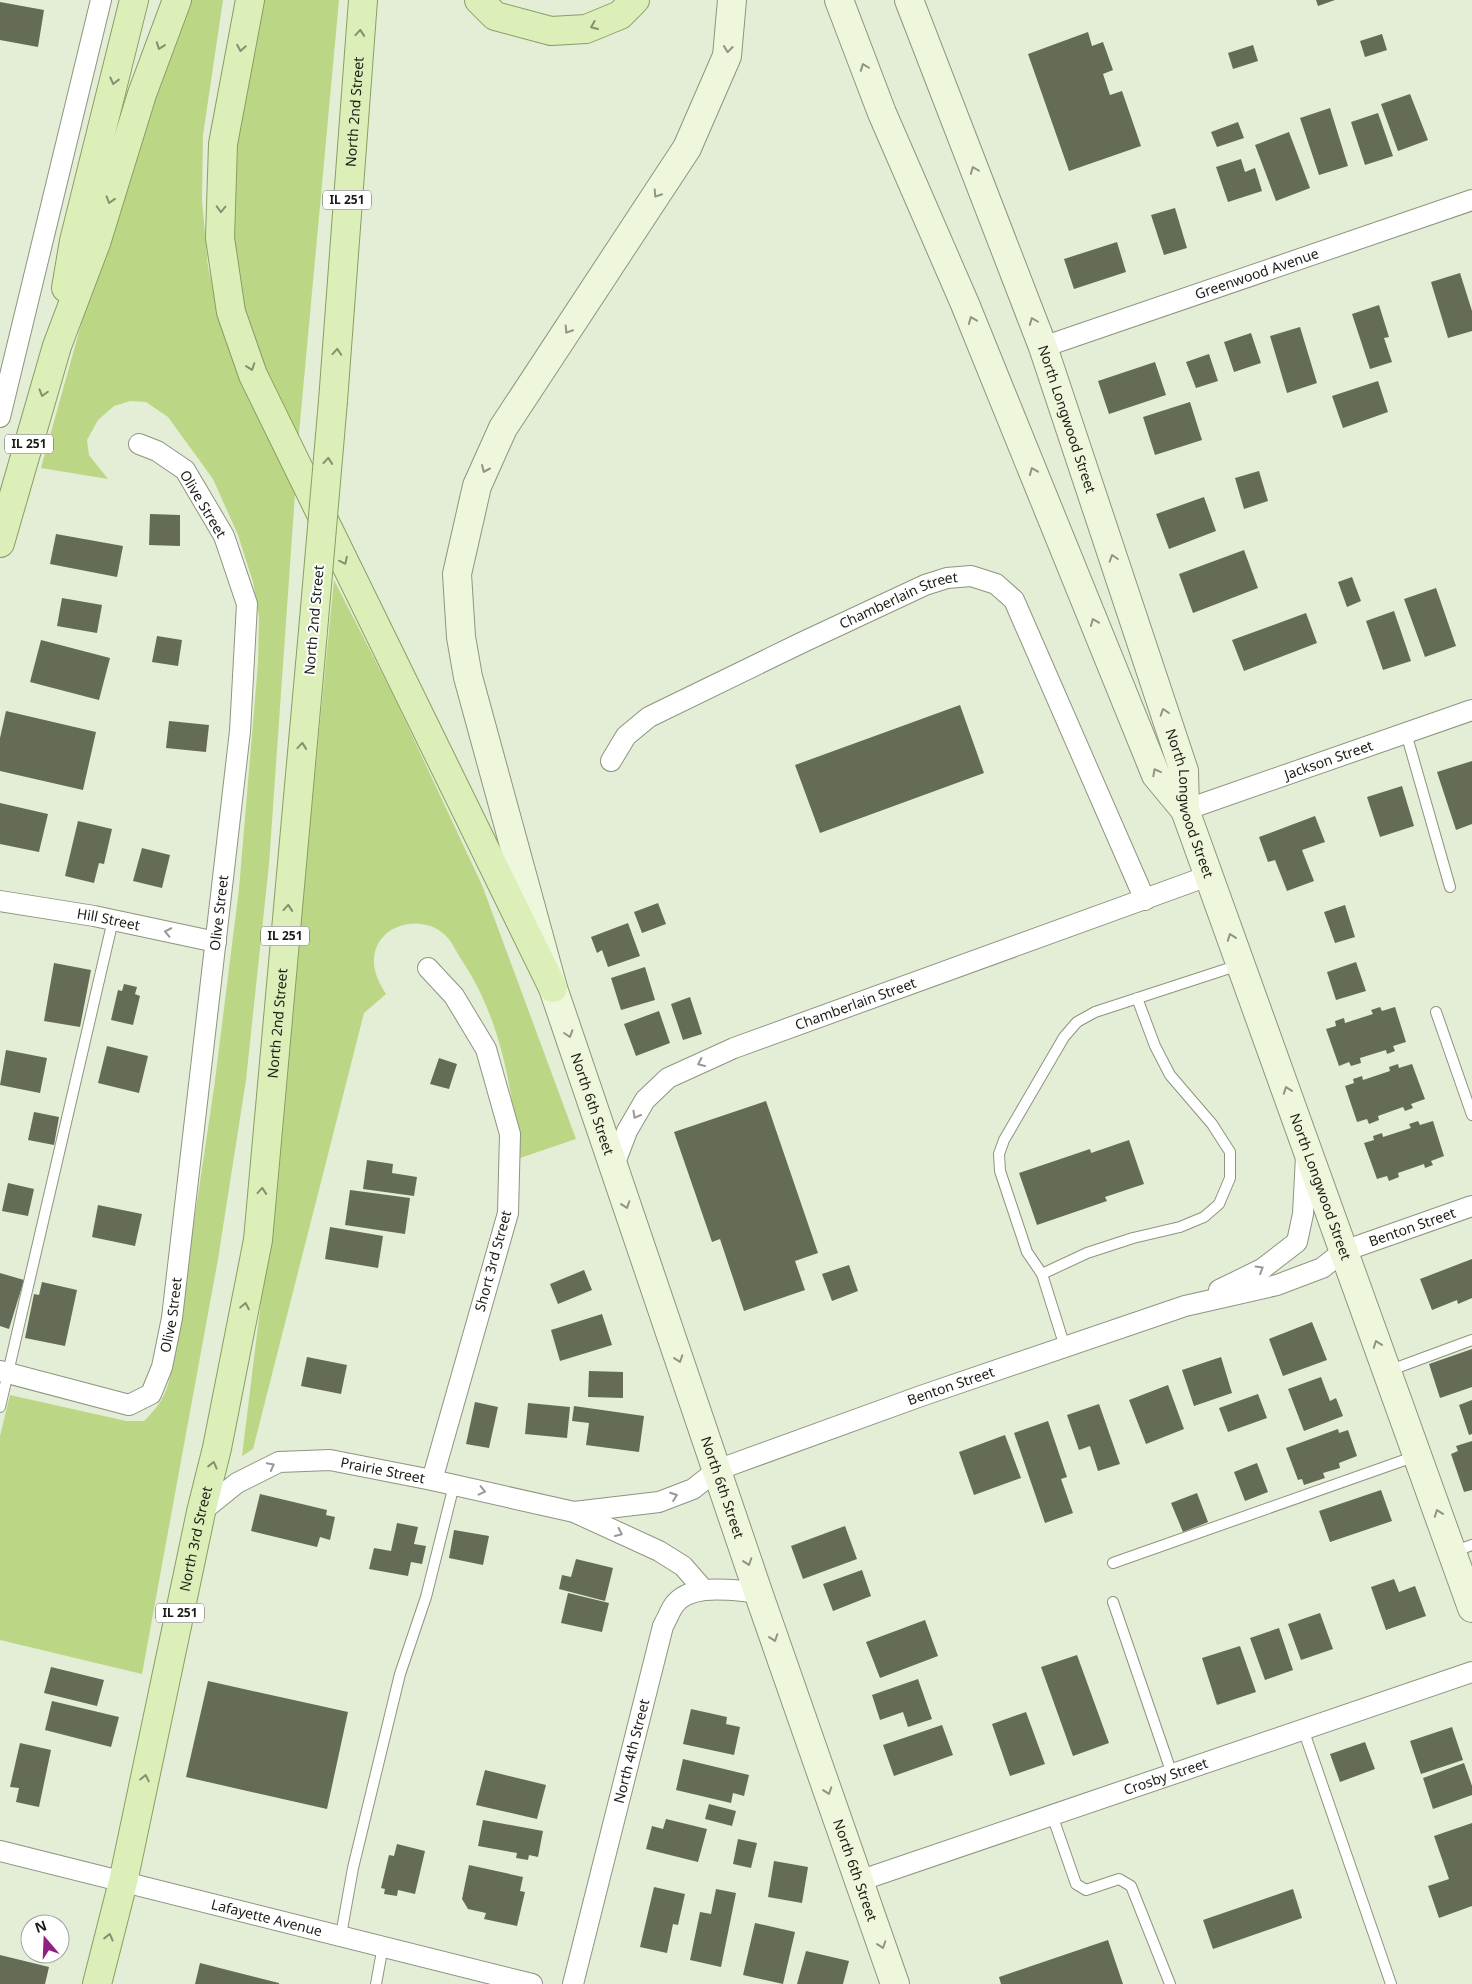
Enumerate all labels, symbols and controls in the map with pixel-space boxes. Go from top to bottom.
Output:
one-way arrow [590,19,599,30]
one-way arrow [354,29,365,37]
one-way arrow [156,41,166,49]
one-way arrow [236,44,246,52]
one-way arrow [722,45,733,53]
street label: North 2nd Street [341,56,368,168]
one-way arrow [860,63,870,72]
one-way arrow [109,77,120,86]
one-way arrow [970,166,980,174]
one-way arrow [654,188,663,197]
road number: IL 251 [323,190,371,210]
one-way arrow [105,195,115,204]
one-way arrow [216,205,227,213]
street label: Greenwood Avenue [1192,243,1321,303]
one-way arrow [968,317,978,325]
one-way arrow [1029,317,1039,326]
one-way arrow [565,324,574,333]
street label: North Longwood Street [1034,343,1101,495]
one-way arrow [331,348,342,356]
one-way arrow [245,363,255,371]
one-way arrow [39,388,49,396]
road number: IL 251 [5,434,53,454]
one-way arrow [322,456,333,464]
one-way arrow [480,464,491,473]
street label: Olive Street [176,466,231,541]
one-way arrow [1029,467,1039,476]
one-way arrow [1109,554,1119,563]
one-way arrow [338,556,348,565]
street label: North 2nd Street [299,564,328,676]
street label: Chamberlain Street [836,567,958,633]
one-way arrow [1090,618,1100,626]
one-way arrow [1160,709,1170,717]
street label: North Longwood Street [1162,726,1219,880]
street label: Jackson Street [1280,735,1375,784]
one-way arrow [297,741,308,749]
one-way arrow [1152,768,1162,777]
street label: Olive Street [205,874,232,952]
street label: Hill Street [76,903,142,935]
one-way arrow [282,903,293,911]
road number: IL 251 [261,926,309,946]
one-way arrow [164,927,173,938]
one-way arrow [1227,933,1237,942]
street label: North 2nd Street [263,967,292,1079]
street label: Chamberlain Street [792,973,918,1034]
one-way arrow [563,1030,573,1038]
street label: North 6th Street [567,1050,619,1157]
one-way arrow [697,1057,706,1067]
one-way arrow [1283,1086,1293,1094]
one-way arrow [633,1110,643,1119]
street label: North Longwood Street [1286,1110,1356,1262]
one-way arrow [256,1187,267,1195]
one-way arrow [620,1200,630,1209]
street label: Benton Street [1366,1203,1458,1251]
street label: Short 3rd Street [470,1208,515,1314]
one-way arrow [1255,1265,1264,1275]
street label: Olive Street [155,1276,186,1354]
one-way arrow [239,1302,249,1311]
one-way arrow [1373,1340,1383,1348]
one-way arrow [673,1354,683,1362]
street label: Benton Street [904,1362,997,1409]
street label: North 6th Street [697,1434,749,1541]
street label: Prairie Street [339,1452,427,1487]
one-way arrow [207,1461,218,1470]
one-way arrow [266,1462,275,1472]
street label: North 3rd Street [175,1484,216,1593]
one-way arrow [477,1485,486,1496]
one-way arrow [669,1492,678,1502]
one-way arrow [1434,1509,1444,1518]
one-way arrow [614,1526,623,1537]
one-way arrow [742,1558,752,1566]
road number: IL 251 [156,1604,204,1622]
one-way arrow [768,1633,778,1642]
street label: North 4th Street [609,1697,653,1805]
street label: Crosby Street [1121,1753,1210,1799]
one-way arrow [139,1774,150,1783]
one-way arrow [822,1787,832,1795]
street label: North 6th Street [829,1816,882,1924]
street label: Lafayette Avenue [209,1894,325,1940]
north arrow [20,1914,70,1964]
text: N [32,1915,49,1937]
one-way arrow [103,1932,114,1941]
one-way arrow [876,1940,886,1949]

